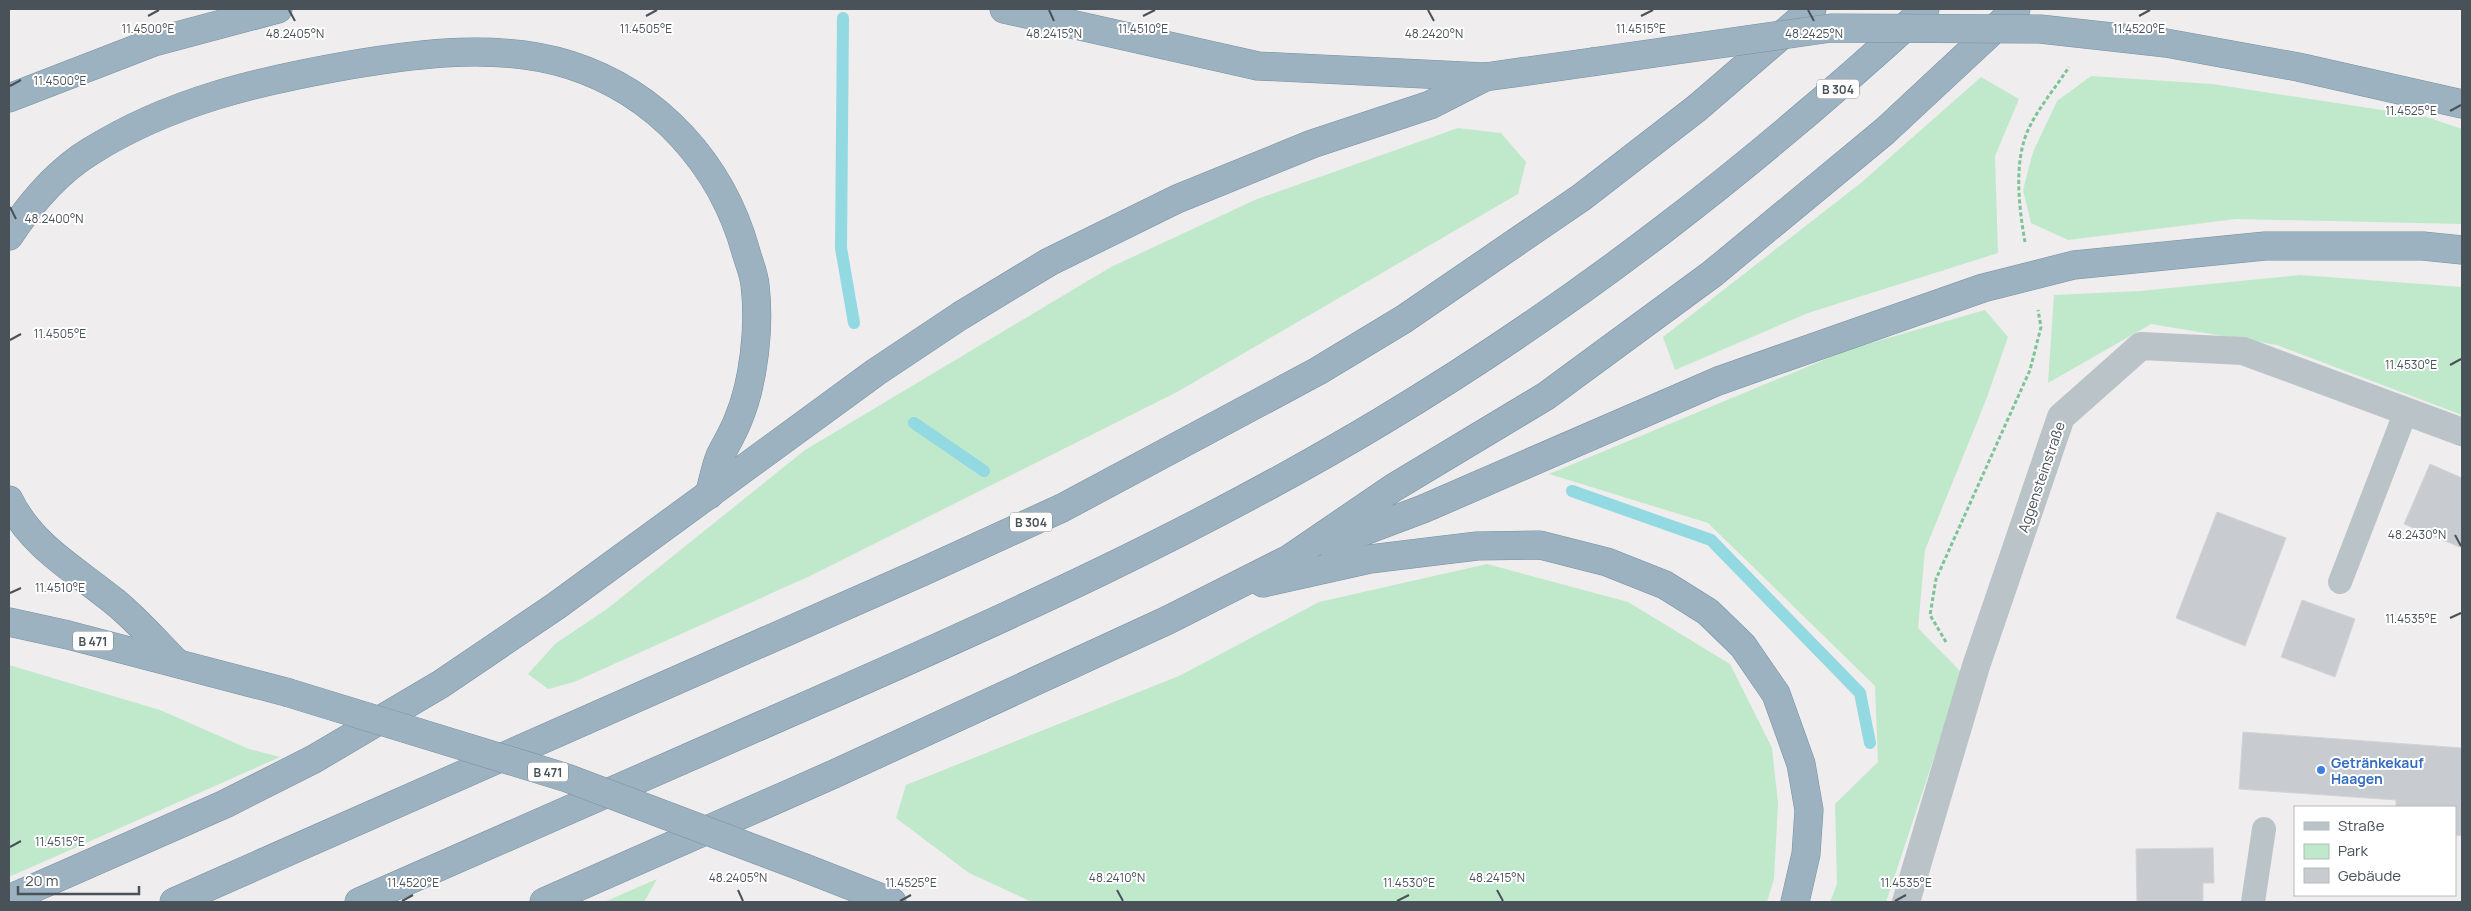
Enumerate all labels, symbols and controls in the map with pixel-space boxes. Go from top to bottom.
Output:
text: 11.4500°E [122,20,175,37]
text: 11.4505°E [620,20,672,37]
text: 11.4510°E [1118,20,1168,37]
text: 11.4515°E [1616,20,1666,37]
text: 11.4520°E [2113,20,2165,37]
text: 48.2405°N [266,25,324,42]
text: 48.2415°N [1026,25,1082,42]
text: 48.2420°N [1405,25,1463,42]
text: 48.2425°N [1785,25,1843,42]
text: 11.4500°E [34,72,87,89]
road number: B 304 [1817,80,1859,98]
text: 11.4525°E [2385,102,2437,119]
text: 48.2400°N [24,210,84,227]
text: 11.4505°E [34,325,86,342]
text: 11.4530°E [2385,356,2437,373]
street label: Aggensteinstraße [2013,419,2069,535]
road number: B 304 [1010,512,1052,532]
text: 48.2430°N [2388,526,2446,543]
text: 11.4510°E [35,579,85,596]
text: 11.4535°E [2385,610,2437,627]
road number: B 471 [73,631,113,650]
place label: Getränkekauf Haagen [2331,753,2424,788]
road number: B 471 [528,762,568,782]
marker: Getränkekauf Haagen [2315,764,2327,776]
legend [2294,806,2456,896]
text: Straße [2338,815,2385,836]
text: 11.4515°E [35,833,85,850]
text: Park [2338,840,2368,861]
scale bar [18,864,139,896]
text: Gebäude [2338,865,2401,886]
text: 48.2405°N [709,869,767,886]
text: 48.2410°N [1089,869,1145,886]
text: 48.2415°N [1469,869,1525,886]
text: 20 m [25,870,58,891]
text: 11.4520°E [387,874,439,891]
text: 11.4525°E [885,874,937,891]
text: 11.4530°E [1383,874,1435,891]
text: 11.4535°E [1880,874,1932,891]

